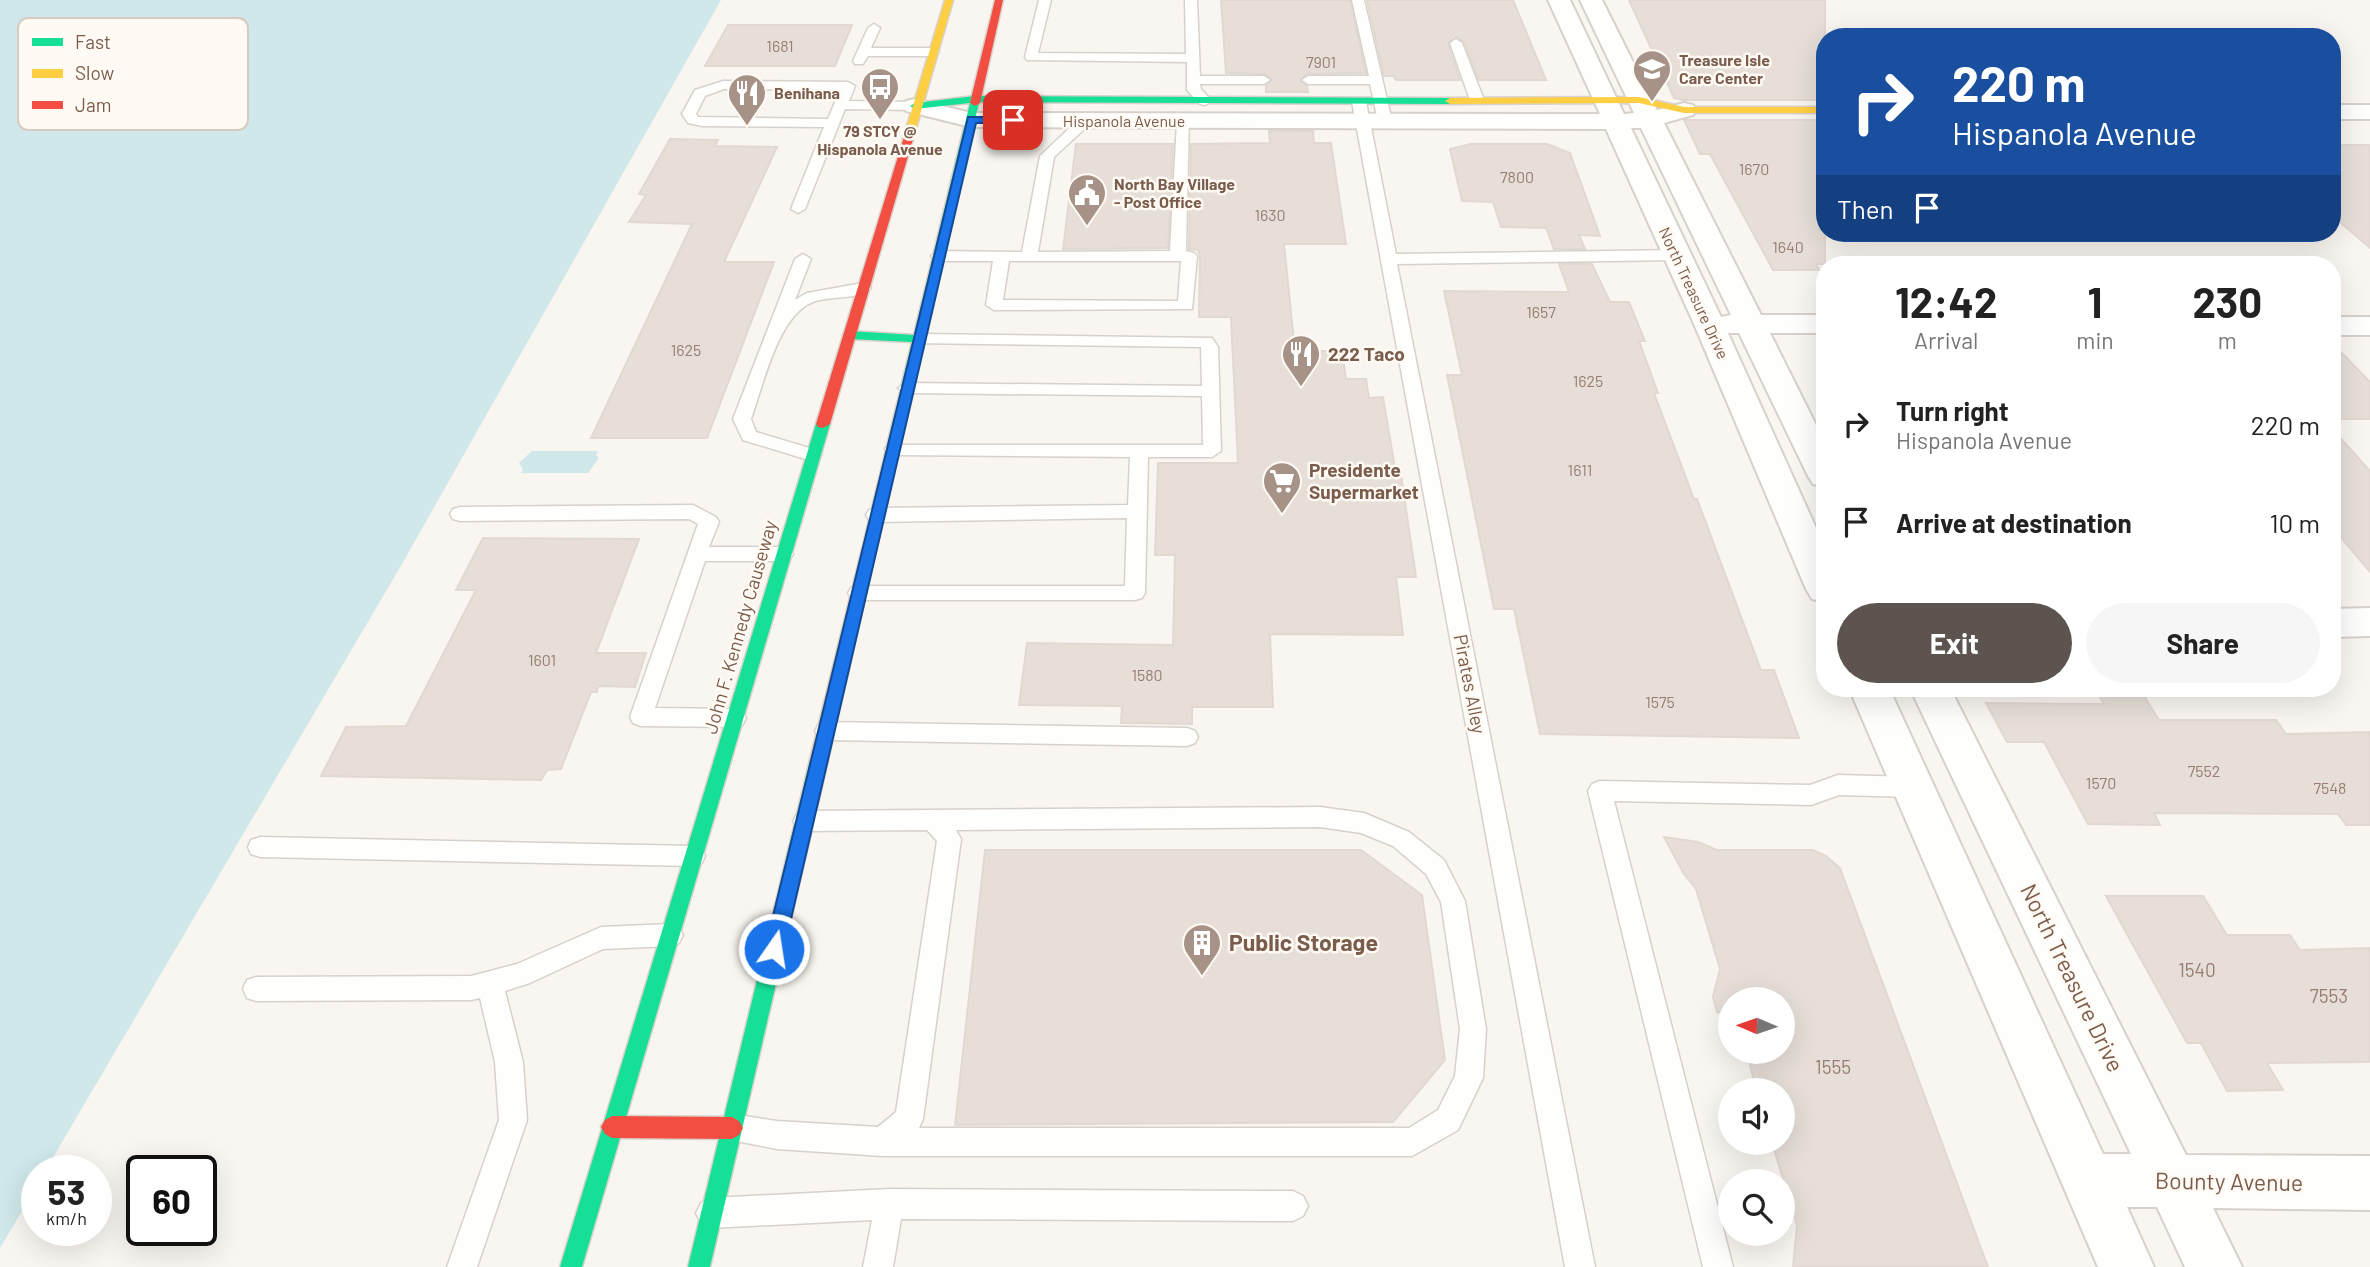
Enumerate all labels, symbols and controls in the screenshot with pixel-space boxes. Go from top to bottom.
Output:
legend [18,18,248,130]
text: Fast [75,30,111,53]
house number: 1681 [766,36,794,55]
school or university icon: Treasure Isle Care Center [1631,48,1673,103]
place label: Treasure Isle Care Center [1679,50,1770,87]
house number: 7901 [1306,52,1336,71]
text: 220 m [1952,53,2086,112]
icon: right [1837,56,1928,147]
text: Slow [75,61,114,84]
bus stop icon: 79 STCY @ Hispanola Avenue [859,66,901,121]
restaurant icon: Benihana [726,72,768,127]
place label: Benihana [774,83,840,102]
pin [983,90,1043,150]
text: Jam [75,93,111,116]
icon: arrive [994,101,1032,139]
street label: Hispanola Avenue [1063,111,1185,130]
text: Hispanola Avenue [1952,113,2197,151]
place label: 79 STCY @ Hispanola Avenue [817,121,943,158]
house number: 1670 [1739,159,1769,178]
house number: 7800 [1500,167,1534,186]
public building icon: North Bay Village - Post Office [1066,172,1108,227]
place label: North Bay Village - Post Office [1114,174,1235,211]
icon: arrive [1908,189,1946,227]
text: Then [1837,193,1894,224]
house number: 1630 [1254,205,1286,224]
street label: North Treasure Drive [1656,224,1733,362]
house number: 1640 [1772,237,1804,256]
text: 12:42 [1895,276,1997,326]
text: 1 [2088,276,2102,326]
text: 230 [2193,276,2262,326]
house number: 1657 [1526,302,1556,321]
text: Arrival [1914,326,1978,354]
text: min [2076,326,2114,354]
text: m [2218,326,2237,354]
restaurant icon: 222 Taco [1280,333,1322,388]
house number: 1625 [671,340,701,359]
place label: 222 Taco [1328,342,1405,365]
house number: 1625 [1573,371,1603,390]
text: Turn right [1896,395,2009,426]
icon: right [1837,405,1875,443]
text: 220 m [2251,409,2320,440]
text: Hispanola Avenue [1896,426,2072,454]
place label: Presidente Supermarket [1309,458,1419,503]
supermarket icon: Presidente Supermarket [1261,460,1303,515]
house number: 1611 [1568,460,1592,479]
icon: arrive [1837,503,1875,541]
text: Arrive at destination [1896,507,2132,538]
text: 10 m [2270,507,2320,538]
street label: John F. Kennedy Causeway [698,517,781,736]
button: Exit [1837,603,2072,683]
button: Share [2086,603,2320,683]
street label: Pirates Alley [1450,632,1491,736]
house number: 1601 [528,650,556,669]
house number: 1580 [1131,665,1163,684]
house number: 1575 [1645,692,1675,711]
house number: 7552 [2188,761,2220,780]
house number: 1570 [2086,773,2116,792]
house number: 7548 [2314,778,2346,797]
street label: North Treasure Drive [2015,879,2131,1076]
position arrow [737,912,811,986]
building icon: Public Storage [1181,922,1223,977]
place label: Public Storage [1229,928,1378,956]
house number: 1540 [2178,958,2216,981]
house number: 7553 [2310,984,2348,1007]
north arrow [1718,987,1796,1064]
map controls [1718,987,1795,1246]
house number: 1555 [1815,1055,1851,1078]
button: sound [1718,1078,1795,1155]
speed limit sign: 60 [126,1155,217,1246]
street label: Bounty Avenue [2155,1166,2303,1196]
button: search [1718,1169,1795,1246]
text: 53 [48,1170,85,1212]
text: km/h [46,1207,87,1229]

